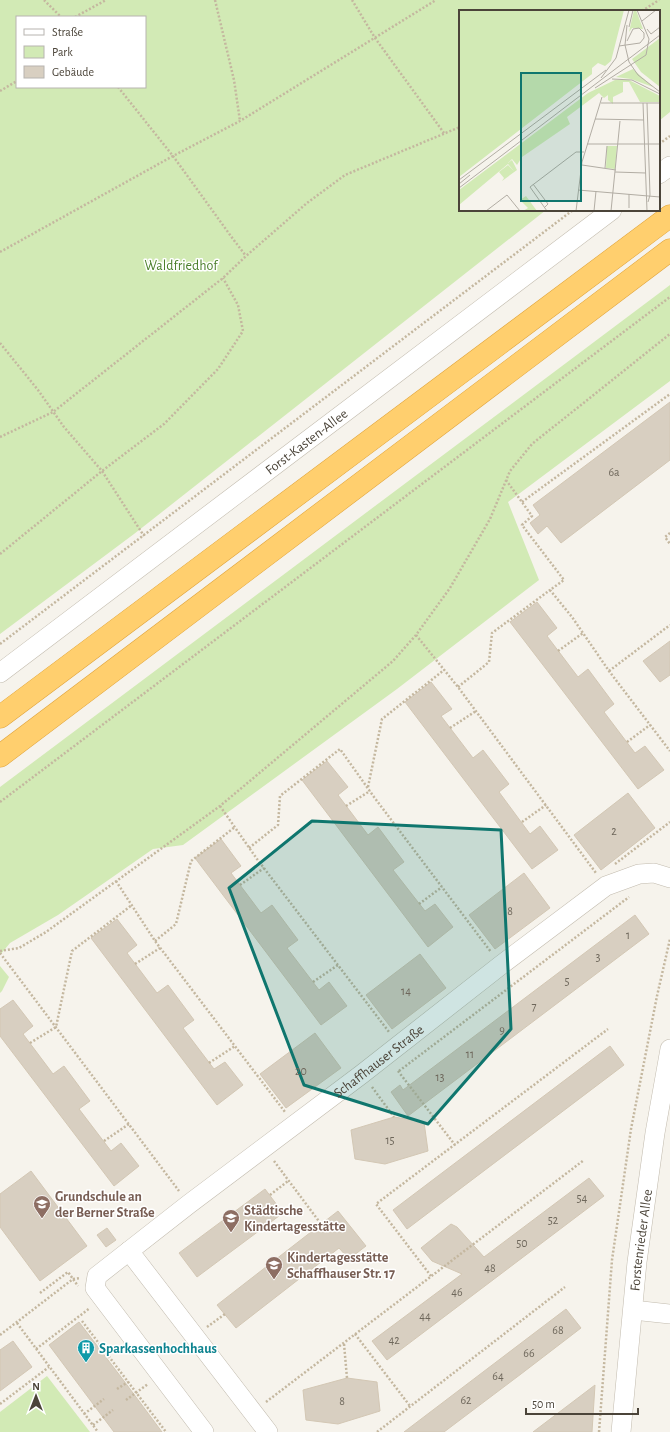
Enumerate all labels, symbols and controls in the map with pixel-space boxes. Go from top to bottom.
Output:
inset map [459,10,660,211]
legend [16,16,146,88]
text: Straße [52,26,83,38]
text: Park [52,46,73,58]
text: Gebäude [52,66,94,78]
park label: Waldfriedhof [145,259,218,273]
street label: Forst-Kasten-Allee [263,407,351,478]
house number: 6a [608,466,620,478]
house number: 2 [611,825,617,837]
house number: 8 [507,905,513,917]
house number: 1 [626,929,630,941]
house number: 3 [596,951,601,963]
house number: 5 [564,975,570,987]
house number: 14 [401,985,411,997]
house number: 7 [531,1000,537,1012]
street label: Schaffhauser Straße [331,1022,427,1101]
house number: 9 [499,1024,505,1036]
house number: 11 [466,1048,474,1060]
house number: 20 [295,1065,307,1077]
house number: 13 [435,1071,445,1083]
house number: 15 [385,1134,395,1146]
street label: Forstenrieder Allee [628,1188,655,1292]
place label: Grundschule an der Berner Straße [55,1190,155,1220]
house number: 54 [577,1192,588,1204]
school or university icon: Grundschule an der Berner Straße [32,1194,52,1219]
place label: Städtische Kindertagesstätte [244,1204,346,1234]
school or university icon: Städtische Kindertagesstätte [221,1208,241,1233]
house number: 52 [548,1214,559,1226]
house number: 50 [516,1237,528,1249]
place label: Kindertagesstätte Schaffhauser Str. 17 [287,1251,395,1281]
school or university icon: Kindertagesstätte Schaffhauser Str. 17 [264,1255,284,1280]
house number: 48 [484,1262,496,1274]
house number: 46 [451,1286,463,1298]
house number: 44 [419,1310,431,1322]
house number: 68 [552,1324,564,1336]
house number: 42 [388,1334,400,1346]
building icon: Sparkassenhochhaus [76,1338,96,1363]
place label: Sparkassenhochhaus [99,1342,217,1356]
house number: 66 [523,1347,535,1359]
house number: 64 [492,1370,504,1382]
north arrow [16,1376,56,1416]
text: N [32,1381,40,1392]
scale bar [526,1390,638,1416]
house number: 62 [460,1394,472,1406]
house number: 8 [339,1395,345,1407]
text: 50 m [532,1398,555,1410]

